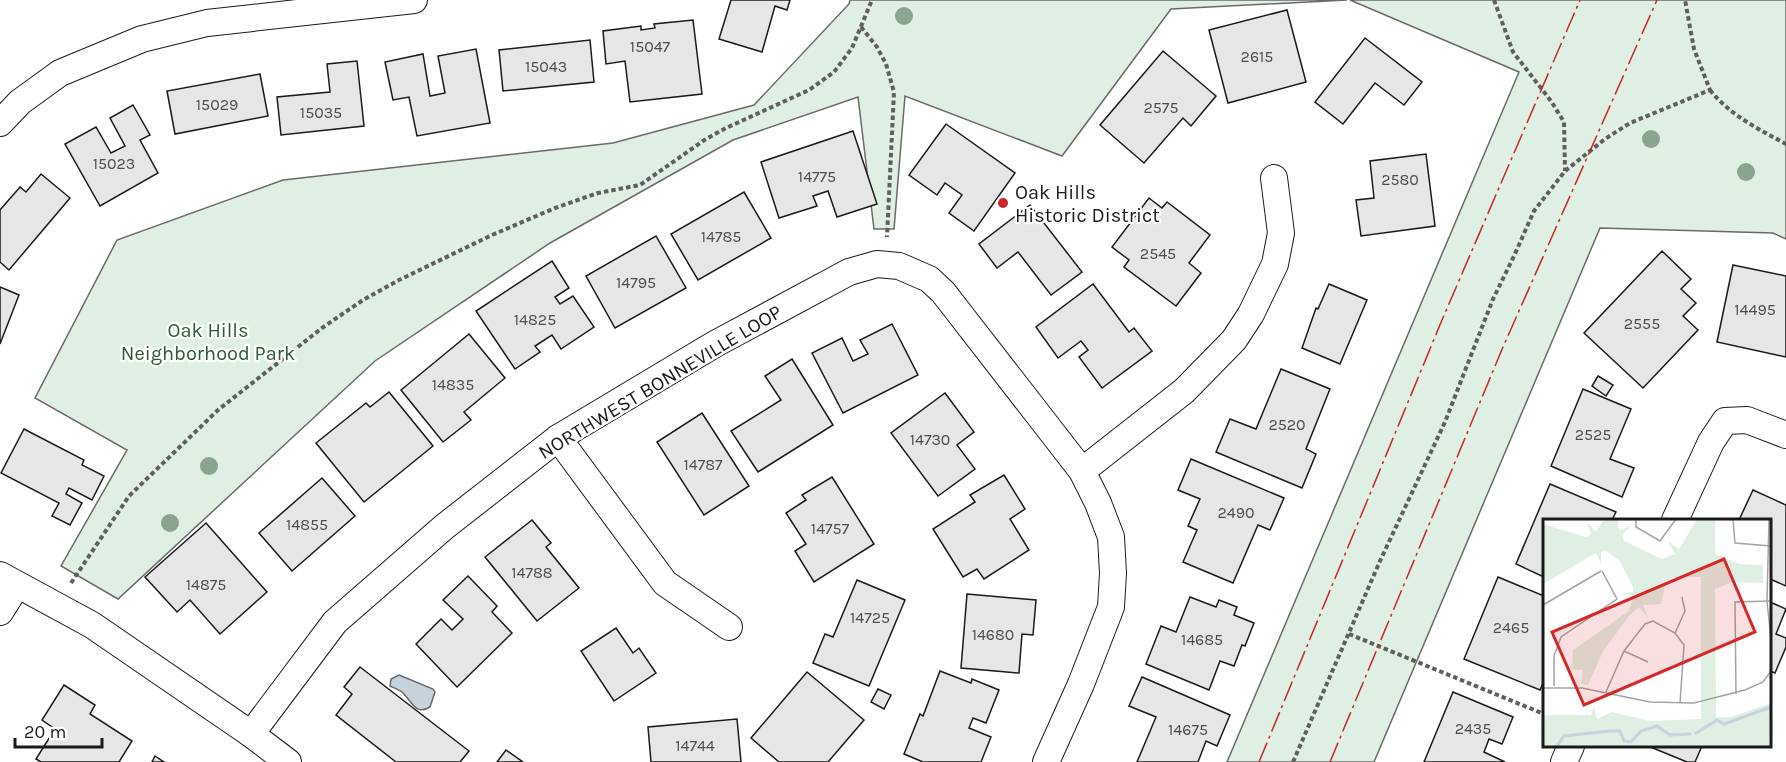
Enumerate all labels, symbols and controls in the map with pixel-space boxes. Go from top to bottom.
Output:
house number: 15047 [630,37,671,56]
house number: 2615 [1241,47,1273,66]
house number: 15043 [525,57,567,76]
house number: 15029 [196,95,238,114]
house number: 2575 [1144,98,1178,117]
house number: 15035 [300,103,342,122]
house number: 15023 [93,154,135,173]
house number: 14775 [798,167,836,186]
house number: 2580 [1381,170,1419,189]
place label: Oak Hills Historic District [1015,181,1160,227]
marker: Oak Hills Historic District [996,196,1010,210]
house number: 14785 [701,227,741,246]
house number: 2545 [1140,244,1176,263]
house number: 14795 [616,273,656,292]
street label: NORTHWEST BONNEVILLE LOOP [534,300,786,464]
house number: 14495 [1734,300,1776,319]
house number: 14825 [514,310,556,329]
house number: 2555 [1624,314,1660,333]
park label: Oak Hills Neighborhood Park [121,319,295,365]
house number: 14835 [432,375,474,394]
house number: 2520 [1268,415,1306,434]
house number: 2525 [1575,425,1611,444]
house number: 14730 [910,430,950,449]
house number: 14787 [683,455,723,474]
house number: 2490 [1218,503,1254,522]
house number: 14855 [286,515,328,534]
house number: 14757 [811,519,850,538]
inset map [1543,519,1771,747]
house number: 14788 [511,563,553,582]
house number: 14875 [186,575,226,594]
house number: 14725 [850,608,890,627]
house number: 2465 [1493,618,1529,637]
house number: 14680 [972,625,1014,644]
house number: 14685 [1181,630,1223,649]
scale bar [15,711,102,749]
house number: 2435 [1455,719,1491,738]
house number: 14675 [1168,720,1208,739]
text: 20 m [24,721,66,743]
house number: 14744 [675,736,715,755]

